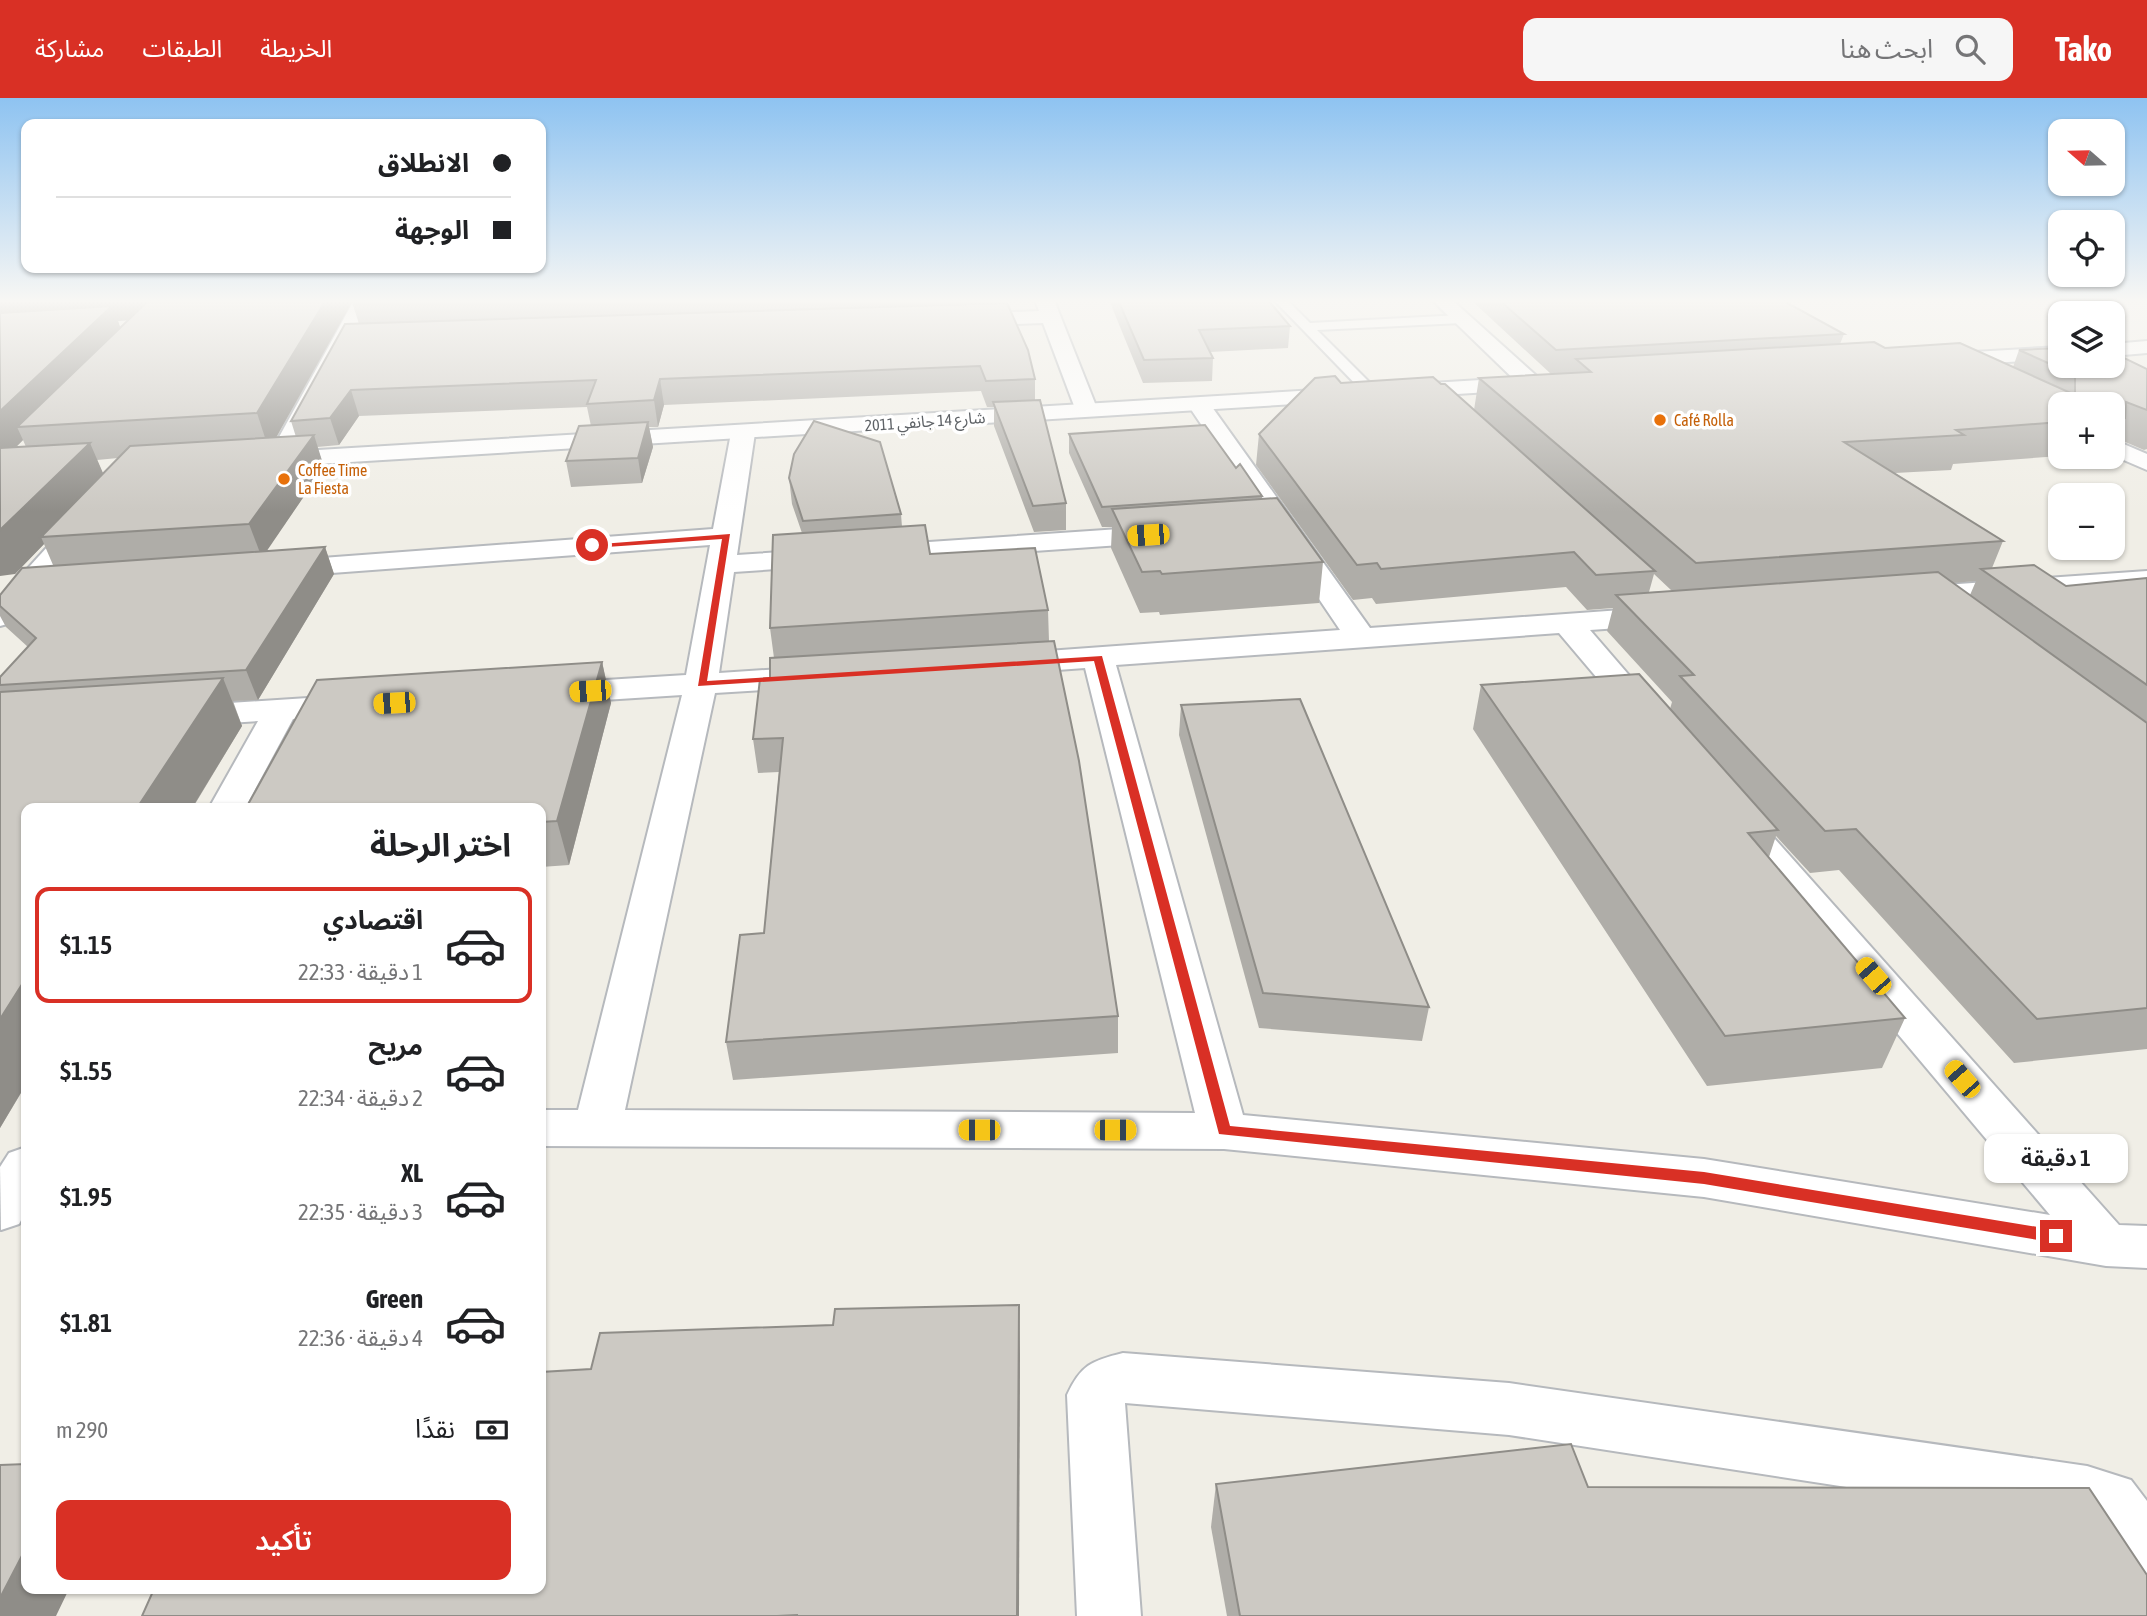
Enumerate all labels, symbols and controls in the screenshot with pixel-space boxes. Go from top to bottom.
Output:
search box [1523,18,2013,81]
icon: search [1951,30,1989,68]
text: Tako [2055,30,2112,68]
text: ابحث هنا [1840,34,1933,64]
text: مشاركة [35,35,104,62]
text: الطبقات [142,35,222,62]
text: الخريطة [260,35,332,62]
north arrow [2048,119,2124,196]
map controls [2048,119,2125,560]
text: الانطلاق [378,148,469,178]
button: locate [2048,210,2125,287]
text: الوجهة [395,215,469,245]
button: layers [2048,301,2125,378]
button: + [2048,392,2125,469]
street label: شارع 14 جانفي 2011 [864,408,986,438]
place label: Café Rolla [1674,411,1734,429]
marker: Café Rolla [1652,412,1668,428]
place label: Coffee Time La Fiesta [298,461,367,497]
marker: Coffee Time La Fiesta [276,471,292,487]
button: − [2048,483,2125,560]
car [1127,523,1170,547]
route start [576,529,608,561]
car [569,679,612,703]
car [373,691,416,715]
text: اختر الرحلة [370,826,511,863]
text: اقتصادي [323,905,423,935]
icon: car [444,914,507,977]
text: $1.15 [60,930,112,960]
car [1852,953,1895,999]
text: 1 دقيقة · 22:33 [298,959,423,985]
text: مريح [368,1031,423,1061]
icon: car [444,1040,507,1103]
text: $1.55 [60,1056,112,1086]
car [1941,1056,1984,1102]
text: 2 دقيقة · 22:34 [298,1085,423,1111]
car [959,1120,1001,1141]
car [1095,1120,1137,1141]
callout: 1 دقيقة [1984,1134,2128,1184]
text: 1 دقيقة [2021,1145,2091,1171]
text: XL [401,1158,423,1188]
icon: car [444,1166,507,1229]
text: $1.95 [60,1182,112,1212]
text: 3 دقيقة · 22:35 [298,1199,423,1225]
route end [2040,1220,2072,1252]
text: Green [365,1284,423,1314]
icon: car [444,1292,507,1355]
text: $1.81 [60,1308,112,1338]
text: 4 دقيقة · 22:36 [298,1325,423,1351]
icon: cash [473,1411,511,1449]
text: نقدًا [415,1414,455,1444]
text: 290 m [56,1417,108,1443]
button: تأكيد [56,1500,511,1580]

